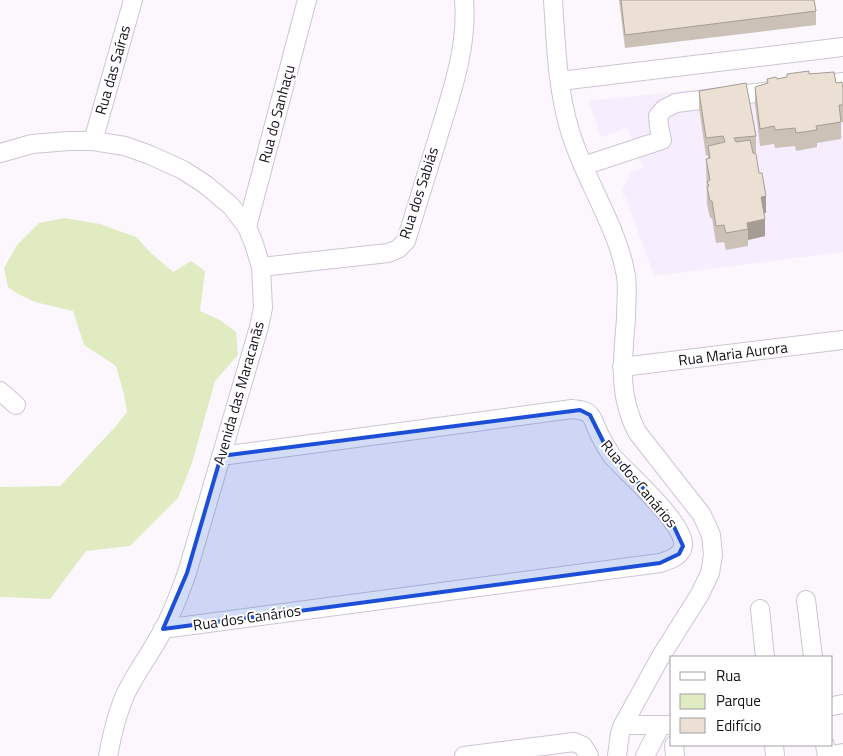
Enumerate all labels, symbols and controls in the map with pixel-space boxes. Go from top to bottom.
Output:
street label: Rua das Saíras [89,22,136,117]
street label: Rua do Sanhaçu [252,62,301,166]
street label: Rua dos Sabiás [393,144,444,242]
street label: Avenida das Maracanãs [207,318,270,467]
street label: Rua Maria Aurora [677,335,789,372]
street label: Rua dos Canários [596,435,683,533]
street label: Rua dos Canários [191,599,302,636]
legend [670,656,833,746]
text: Rua [716,664,741,687]
text: Parque [716,689,761,712]
text: Edifício [716,714,761,737]

